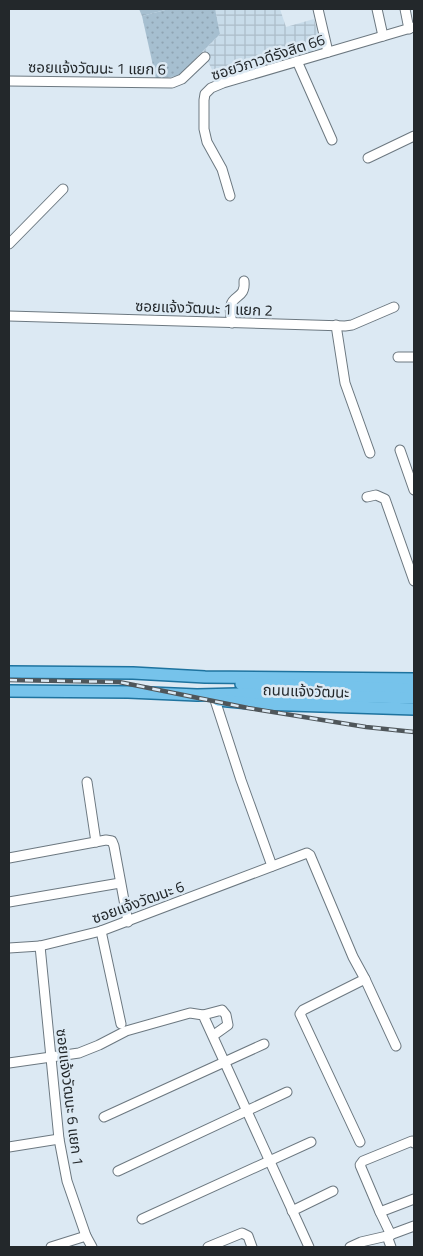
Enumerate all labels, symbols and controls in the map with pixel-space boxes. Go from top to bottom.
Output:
street label: ซอยวิภาวดีรังสิต 66 [208,28,328,86]
street label: ซอยแจ้งวัฒนะ 1 แยก 6 [28,55,166,81]
street label: ซอยแจ้งวัฒนะ 1 แยก 2 [135,294,273,322]
street label: ถนนแจ้งวัฒนะ [262,678,350,704]
street label: ซอยแจ้งวัฒนะ 6 [89,875,187,929]
street label: ซอยแจ้งวัฒนะ 6 แยก 1 [50,1027,90,1167]

